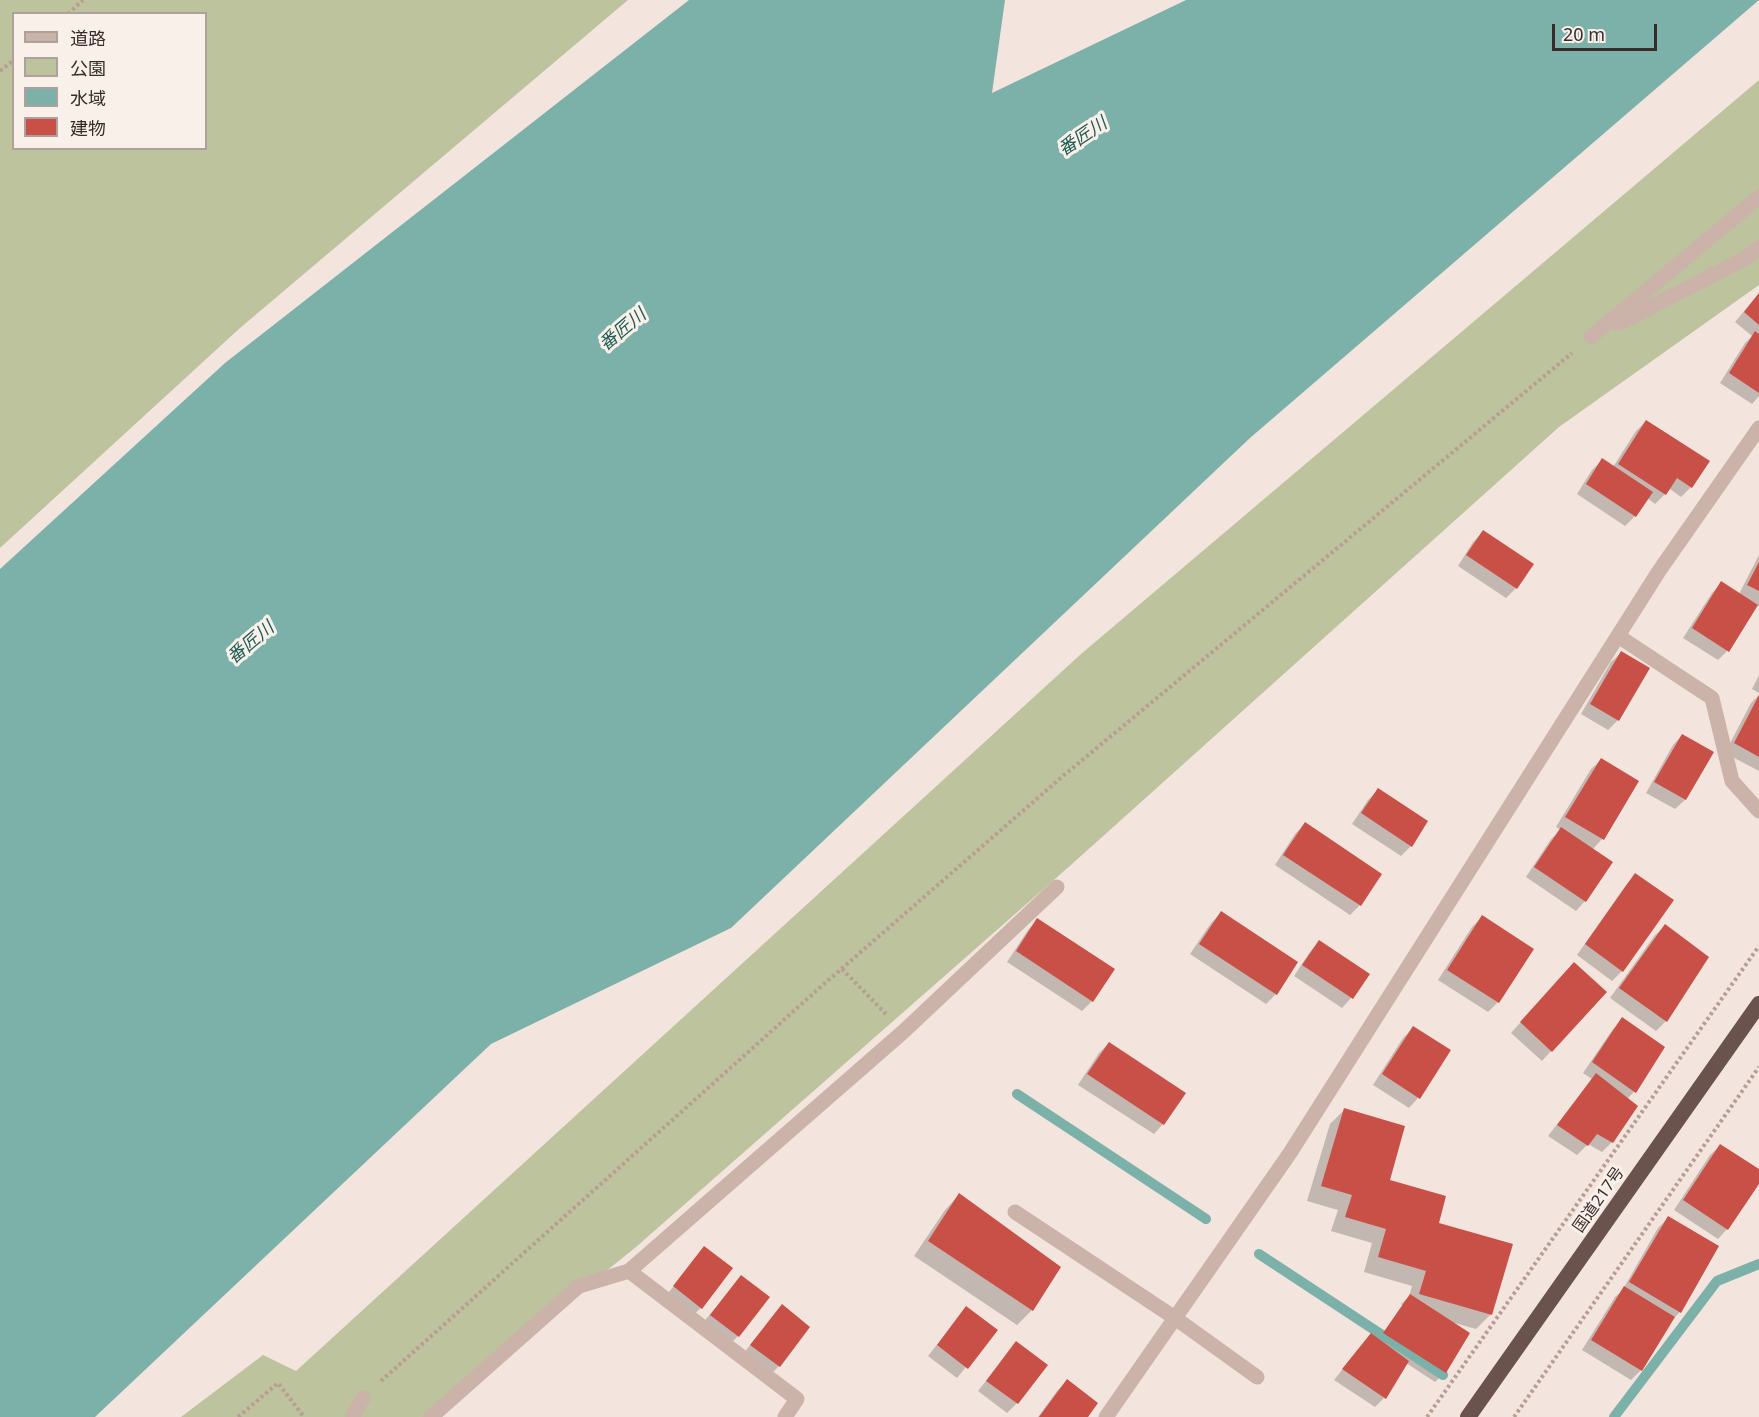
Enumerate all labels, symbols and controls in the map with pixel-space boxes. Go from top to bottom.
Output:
legend [12,12,207,150]
scale bar [1555,12,1660,50]
text: 20 m [1563,22,1605,46]
text: 道路 [70,26,106,50]
text: 公園 [70,56,106,80]
text: 水域 [70,86,106,110]
water label: 番匠川 [1055,113,1111,161]
text: 建物 [70,116,106,140]
water label: 番匠川 [595,304,651,356]
water label: 番匠川 [223,617,279,669]
street label: 国道217号 [1569,1164,1629,1236]

